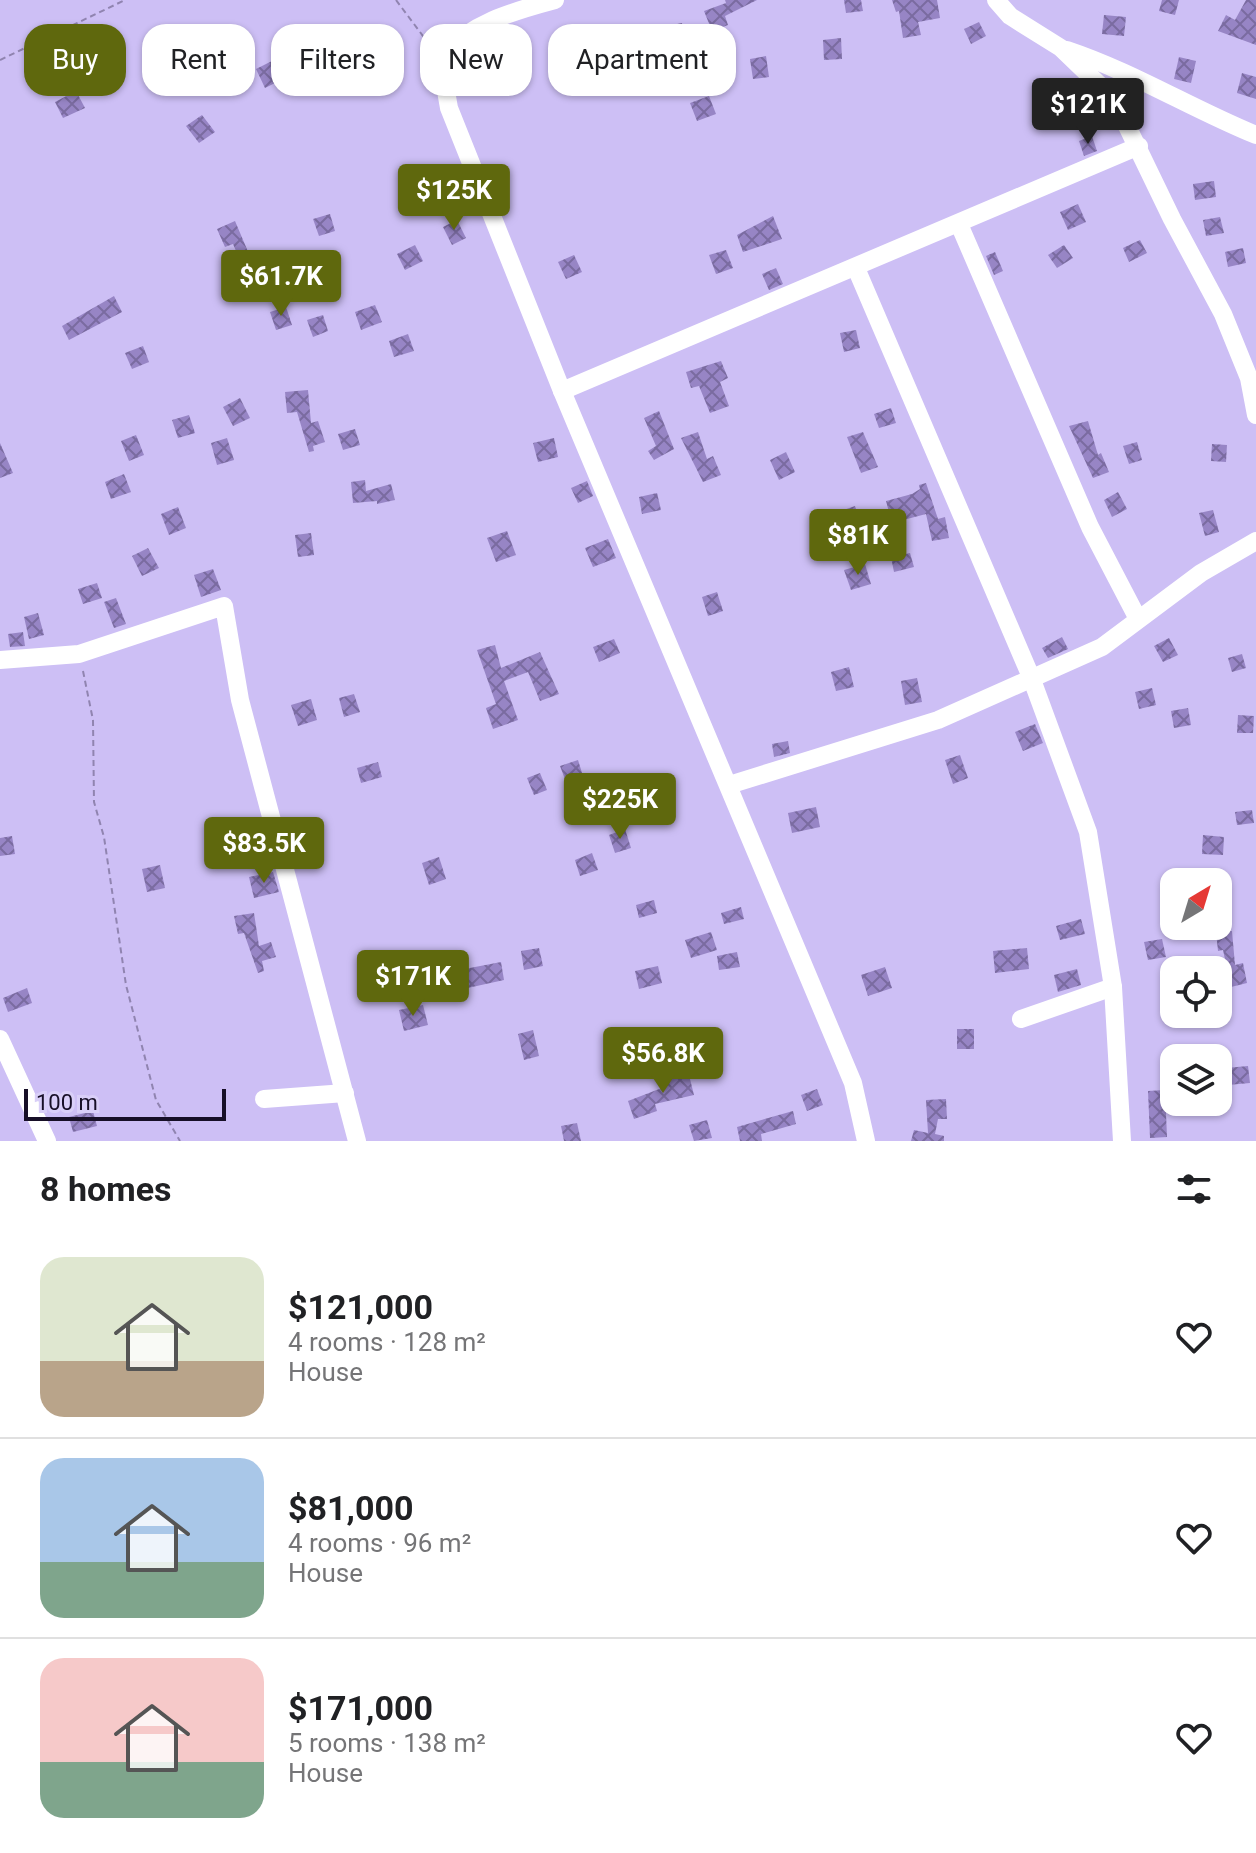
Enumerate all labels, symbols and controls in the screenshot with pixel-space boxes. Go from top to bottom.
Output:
chip: Buy [24,24,126,96]
chip: Rent [142,24,255,96]
chip: Filters [271,24,404,96]
chip: New [420,24,532,96]
chip: Apartment [548,24,736,96]
pin: $121K [1032,78,1144,146]
text: $121K [1050,89,1126,119]
pin: $125K [398,164,510,232]
text: $125K [416,175,492,205]
pin: $61.7K [216,250,346,318]
text: $61.7K [239,261,323,291]
pin: $81K [811,509,905,577]
text: $81K [827,520,889,550]
pin: $225K [564,773,676,841]
text: $225K [582,784,658,814]
pin: $83.5K [199,817,329,885]
text: $83.5K [222,828,306,858]
north arrow [1160,868,1232,940]
map controls [1160,868,1232,1116]
pin: $171K [357,950,469,1018]
button: locate [1160,956,1232,1028]
text: $171K [375,961,451,991]
pin: $56.8K [598,1027,728,1095]
text: $56.8K [621,1038,705,1068]
button: layers [1160,1044,1232,1116]
scale bar [24,1085,226,1121]
text: 100 m [36,1090,98,1115]
icon: filters [1172,1167,1216,1211]
text: 8 homes [40,1169,171,1209]
text: $121,000 [288,1287,433,1327]
icon: home [104,1289,200,1385]
icon: heart [1172,1315,1216,1359]
text: 4 rooms · 128 m² [288,1327,486,1357]
text: House [288,1357,363,1387]
text: $81,000 [288,1488,413,1528]
icon: home [104,1490,200,1586]
icon: heart [1172,1516,1216,1560]
text: 4 rooms · 96 m² [288,1528,471,1558]
text: House [288,1558,363,1588]
text: $171,000 [288,1688,433,1728]
icon: home [104,1690,200,1786]
icon: heart [1172,1716,1216,1760]
text: 5 rooms · 138 m² [288,1728,486,1758]
text: House [288,1758,363,1788]

